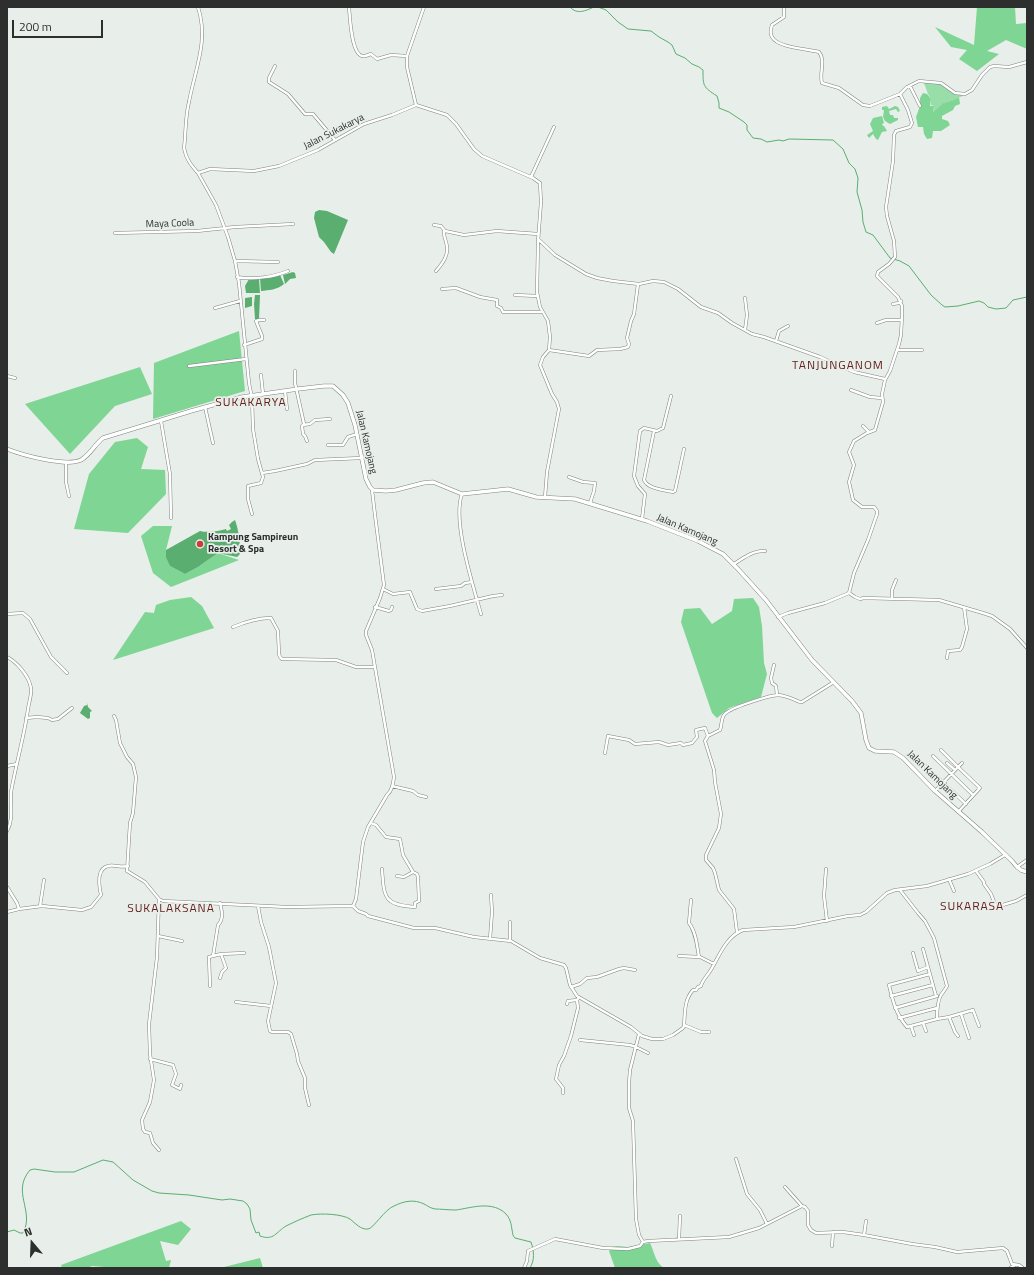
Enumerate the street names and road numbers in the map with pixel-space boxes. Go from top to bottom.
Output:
street label: Jalan Sukakarya [302,112,366,152]
street label: Maya Coola [146,217,194,231]
street label: Jalan Kamojang [353,409,379,475]
street label: Jalan Kamojang [655,512,719,548]
street label: Jalan Kamojang [905,748,959,802]

